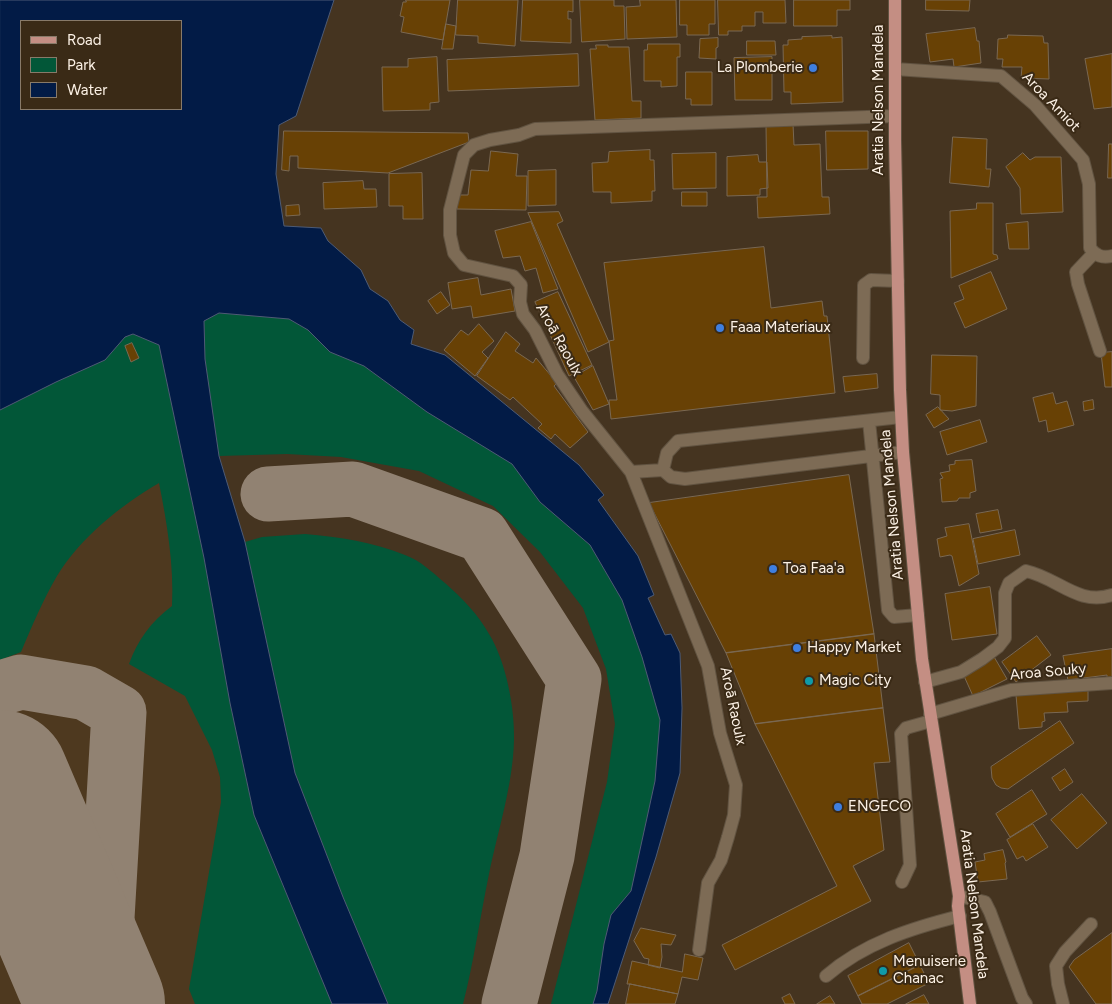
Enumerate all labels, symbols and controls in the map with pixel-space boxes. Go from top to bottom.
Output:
legend [20,20,182,110]
street label: Aratia Nelson Mandela [870,25,888,175]
text: Road [67,31,102,49]
text: Park [67,56,96,74]
place label: La Plomberie [717,59,803,77]
marker: La Plomberie [807,62,819,74]
street label: Aroa Amiot [1018,68,1084,136]
text: Water [67,81,107,99]
street label: Aroā Raoulx [532,301,586,379]
place label: Faaa Materiaux [730,319,831,337]
marker: Faaa Materiaux [714,322,726,334]
street label: Aratia Nelson Mandela [876,429,908,581]
place label: Toa Faa'a [783,560,844,578]
marker: Toa Faa'a [767,563,779,575]
place label: Happy Market [807,639,901,657]
marker: Happy Market [791,642,803,654]
street label: Aroa Souky [1009,660,1087,684]
street label: Aroā Raoulx [716,665,750,747]
place label: Magic City [819,672,891,690]
marker: Magic City [803,675,815,687]
place label: ENGECO [848,798,911,816]
marker: ENGECO [832,801,844,813]
street label: Aratia Nelson Mandela [956,828,992,980]
place label: Menuiserie Chanac [893,953,966,988]
marker: Menuiserie Chanac [877,965,889,977]

